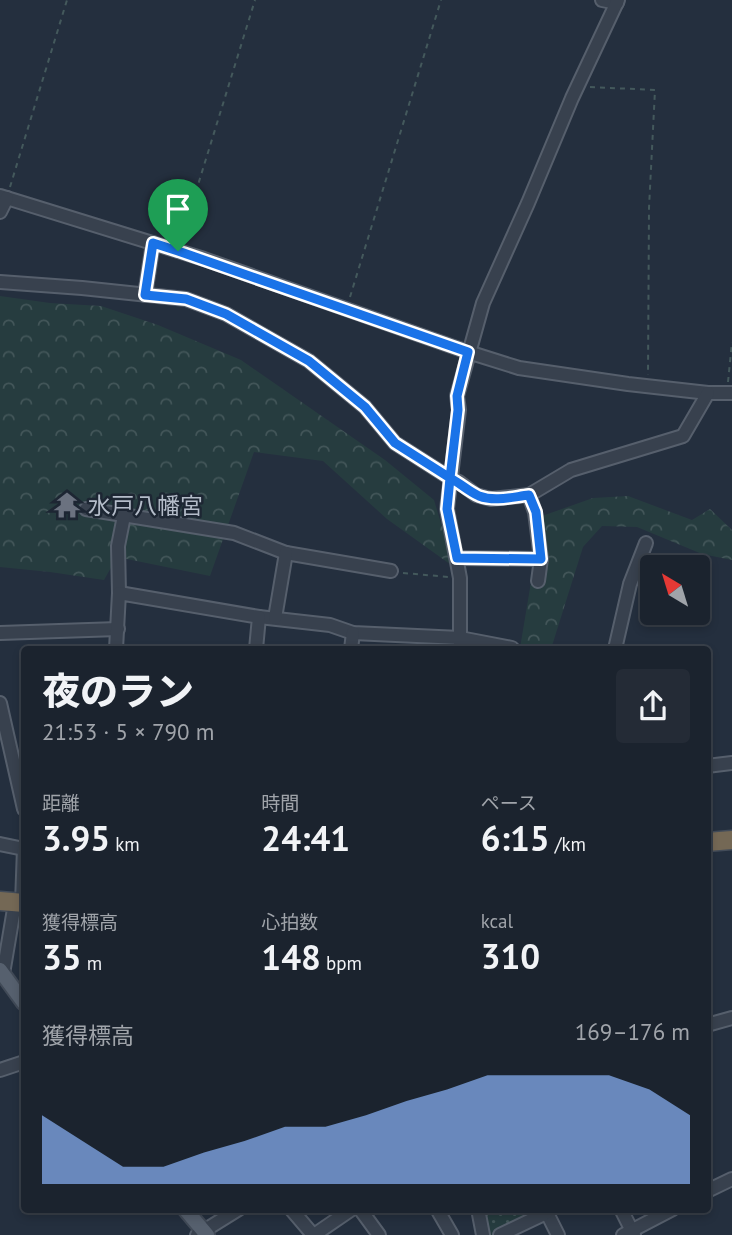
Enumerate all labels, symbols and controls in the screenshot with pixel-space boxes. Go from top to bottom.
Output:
pin [148,179,208,251]
icon: arrive [159,190,197,228]
temple icon: 水戸八幡宮 [52,490,82,520]
place label: 水戸八幡宮 [88,491,203,520]
north arrow [640,555,710,625]
map controls [640,555,710,625]
text: 夜のラン [42,666,194,715]
button: share [616,669,690,743]
text: 21:53 · 5 × 790 m [42,717,214,746]
text: 距離 [42,791,80,815]
text: 時間 [261,791,299,815]
text: ペース [481,791,537,815]
text: 3.95 [42,815,110,861]
text: 24:41 [261,815,350,861]
text: 6:15 [481,815,550,861]
text: km [110,832,140,856]
text: /km [550,832,586,856]
text: kcal [481,909,513,933]
text: 獲得標高 [42,910,118,934]
text: 心拍数 [261,910,318,934]
text: 310 [481,933,540,979]
text: 35 [42,934,82,980]
text: 148 [261,934,321,980]
text: m [82,951,102,975]
text: bpm [321,951,362,975]
text: 169–176 m [575,1017,690,1046]
text: 獲得標高 [42,1021,134,1050]

